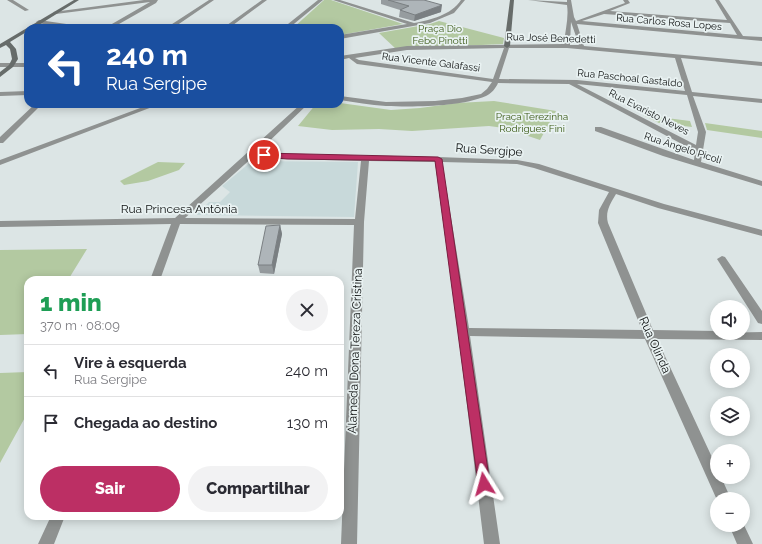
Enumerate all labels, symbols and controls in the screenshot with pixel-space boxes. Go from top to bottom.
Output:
street label: Rua Carlos Rosa Lopes [616,12,722,32]
park label: Praça Dio Febo Pinotti [412,23,468,46]
street label: Rua José Benedetti [506,31,596,45]
text: 240 m [106,39,188,72]
icon: left [40,40,92,92]
street label: Rua Vicente Galafassi [381,51,481,73]
street label: Rua Paschoal Gastaldo [577,67,683,89]
text: Rua Sergipe [106,73,207,94]
street label: Rua Evaristo Neves [607,87,691,137]
park label: Praça Terezinha Rodrigues Fini [496,111,568,134]
street label: Rua Ângelo Picoli [643,130,723,166]
pin [247,138,281,172]
street label: Rua Sergipe [455,141,523,159]
icon: arrive [253,144,275,166]
street label: Rua Princesa Antônia [121,202,237,216]
street label: Alameda Dona Tereza Cristina [345,268,365,434]
text: 1 min [40,288,102,317]
button: close [286,289,328,331]
map controls [710,300,750,532]
button: sound [710,300,750,340]
street label: Rua Olinda [636,315,674,375]
text: 370 m · 08:09 [40,318,120,333]
button: search [710,348,750,388]
text: Vire à esquerda [74,354,187,372]
icon: left [40,360,62,382]
text: 240 m [285,362,328,380]
text: Rua Sergipe [74,372,147,387]
button: layers [710,396,750,436]
icon: arrive [40,412,62,434]
text: Chegada ao destino [74,414,217,432]
text: 130 m [287,414,328,432]
button: + [710,444,750,484]
position arrow [463,463,505,505]
button: Sair [40,466,180,512]
button: Compartilhar [188,466,328,512]
button: − [710,492,750,532]

